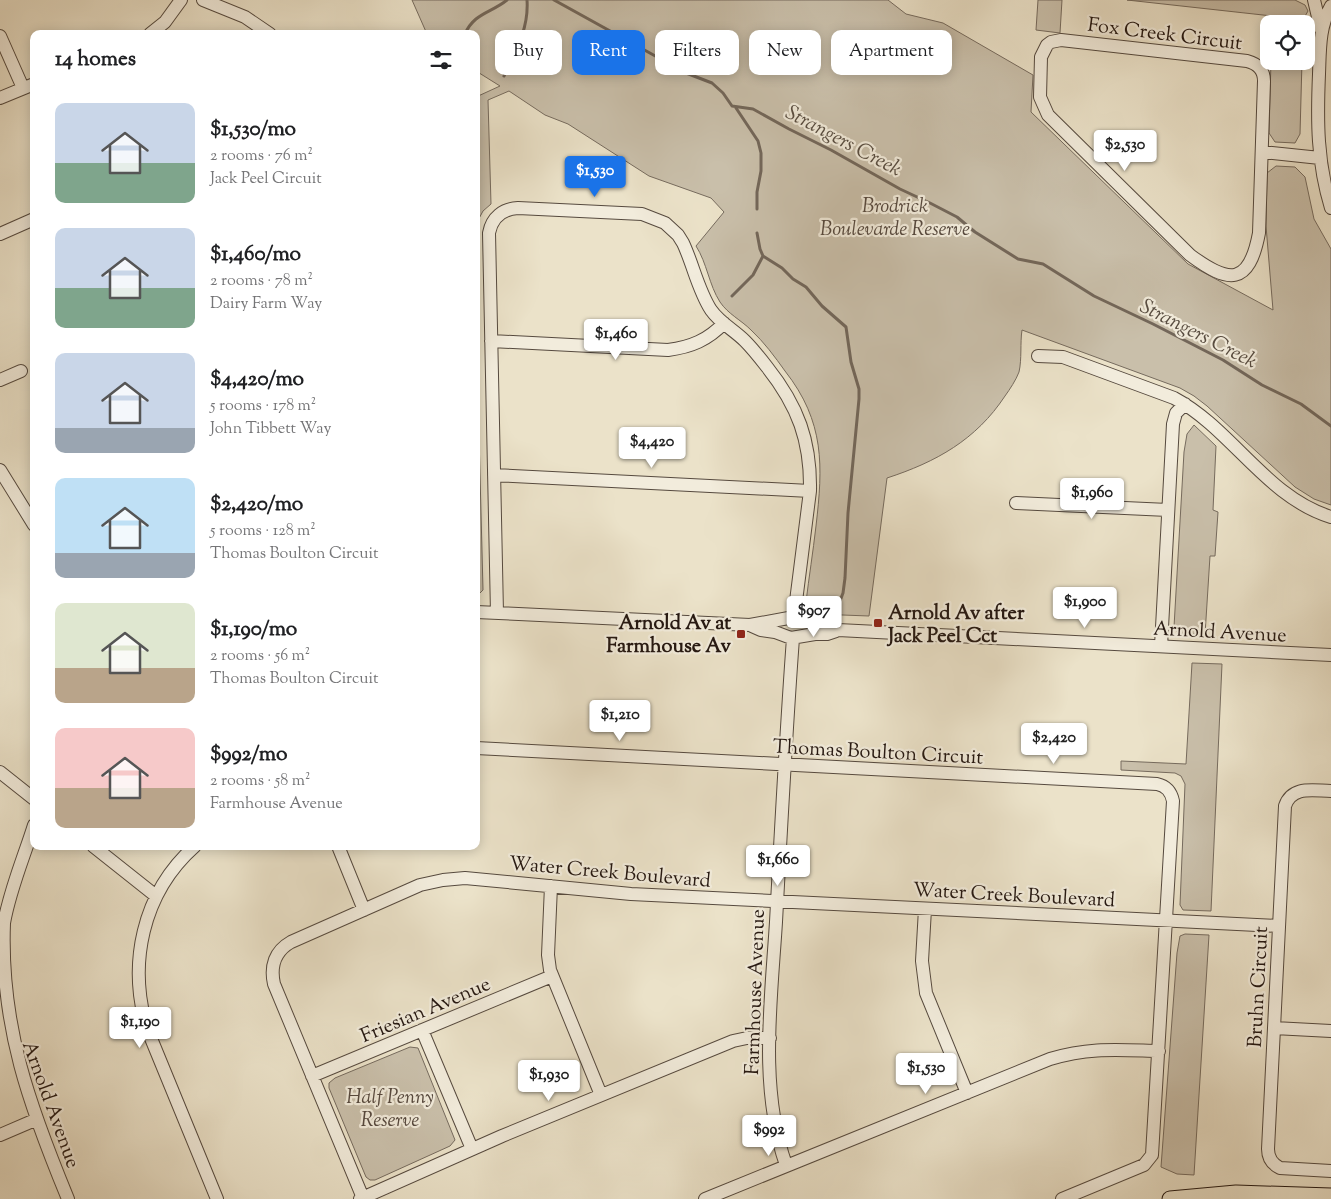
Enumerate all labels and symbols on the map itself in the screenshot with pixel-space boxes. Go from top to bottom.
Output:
street label: Fox Creek Circuit [1086,12,1244,59]
water label: Strangers Creek [780,98,907,185]
pin: $2,530 [1084,130,1166,172]
pin: $1,530 [554,156,636,198]
park label: Brodrick Boulevarde Reserve [820,193,970,245]
water label: Strangers Creek [1134,292,1262,377]
pin: $1,460 [575,318,657,361]
pin: $4,420 [611,426,693,469]
pin: $1,960 [1051,478,1133,520]
pin: $1,900 [1044,586,1126,629]
pin: $907 [784,596,844,638]
place label: Arnold Av after Jack Peel Cct [886,600,1025,652]
place label: Arnold Av at Farmhouse Av [606,610,732,662]
street label: Arnold Avenue [1152,616,1287,651]
marker: Arnold Av after Jack Peel Cct [872,617,884,629]
marker: Arnold Av at Farmhouse Av [735,628,747,640]
pin: $1,210 [579,700,661,742]
pin: $2,420 [1013,722,1095,765]
street label: Thomas Boulton Circuit [772,734,984,773]
pin: $1,660 [737,844,819,887]
street label: Water Creek Boulevard [508,850,712,897]
street label: Water Creek Boulevard [912,877,1116,916]
street label: Farmhouse Avenue [739,909,774,1076]
street label: Bruhn Circuit [1242,926,1277,1048]
street label: Friesian Avenue [356,971,496,1052]
pin: $1,190 [99,1006,181,1049]
street label: Arnold Avenue [13,1037,86,1173]
pin: $1,530 [885,1052,967,1095]
pin: $1,930 [508,1060,590,1102]
park label: Half Penny Reserve [346,1084,434,1136]
pin: $992 [739,1114,799,1157]

